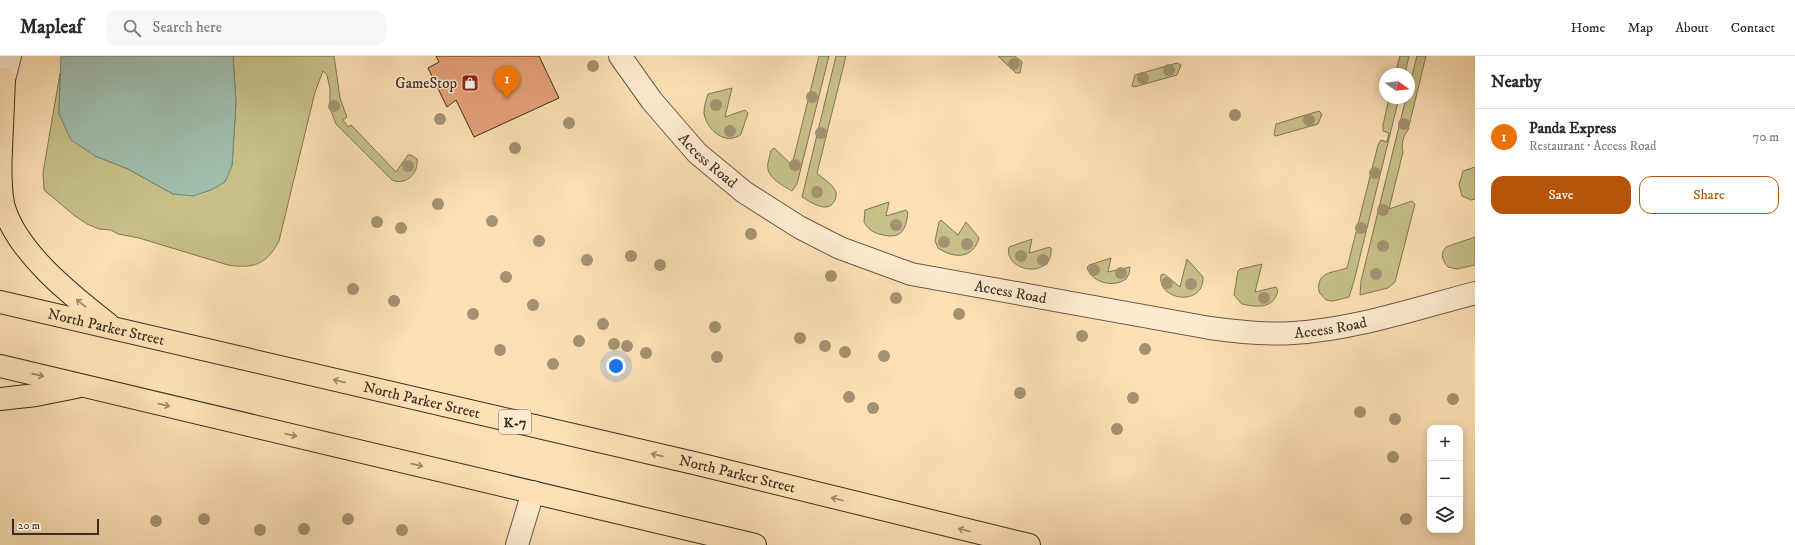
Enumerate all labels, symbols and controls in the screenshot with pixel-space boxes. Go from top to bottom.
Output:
search box [107,10,387,46]
text: Mapleaf [20,16,83,39]
icon: search [121,17,143,39]
text: Search here [153,18,222,37]
text: Home [1571,19,1605,37]
text: Map [1627,19,1653,37]
text: About [1675,19,1709,37]
text: Contact [1731,19,1775,37]
pin: 1 [494,66,520,99]
north arrow [1379,68,1415,104]
text: Nearby [1491,71,1541,93]
shop icon: GameStop [460,73,480,93]
place label: GameStop [395,74,457,93]
text: Panda Express [1529,119,1616,138]
street label: Access Road [674,129,741,193]
text: 1 [1502,129,1506,145]
text: 70 m [1753,129,1779,145]
text: Restaurant · Access Road [1529,138,1656,154]
button: Save [1491,176,1631,214]
button: Share [1639,176,1779,214]
street label: Access Road [973,277,1049,308]
one-way arrow [76,298,87,307]
street label: North Parker Street [46,304,166,350]
street label: Access Road [1294,313,1369,343]
your location [606,356,626,376]
one-way arrow [31,371,44,379]
one-way arrow [333,376,346,384]
street label: North Parker Street [361,378,482,423]
one-way arrow [158,401,171,409]
road number: K-7 [499,410,531,434]
map controls [1427,425,1463,533]
button: + [1427,425,1463,461]
one-way arrow [284,432,297,439]
one-way arrow [650,450,663,458]
street label: North Parker Street [677,451,798,498]
button: − [1427,461,1463,497]
one-way arrow [411,462,424,469]
one-way arrow [831,494,844,502]
button: layers [1427,497,1463,533]
scale bar [12,517,99,536]
text: 20 m [18,519,40,533]
one-way arrow [957,525,970,533]

